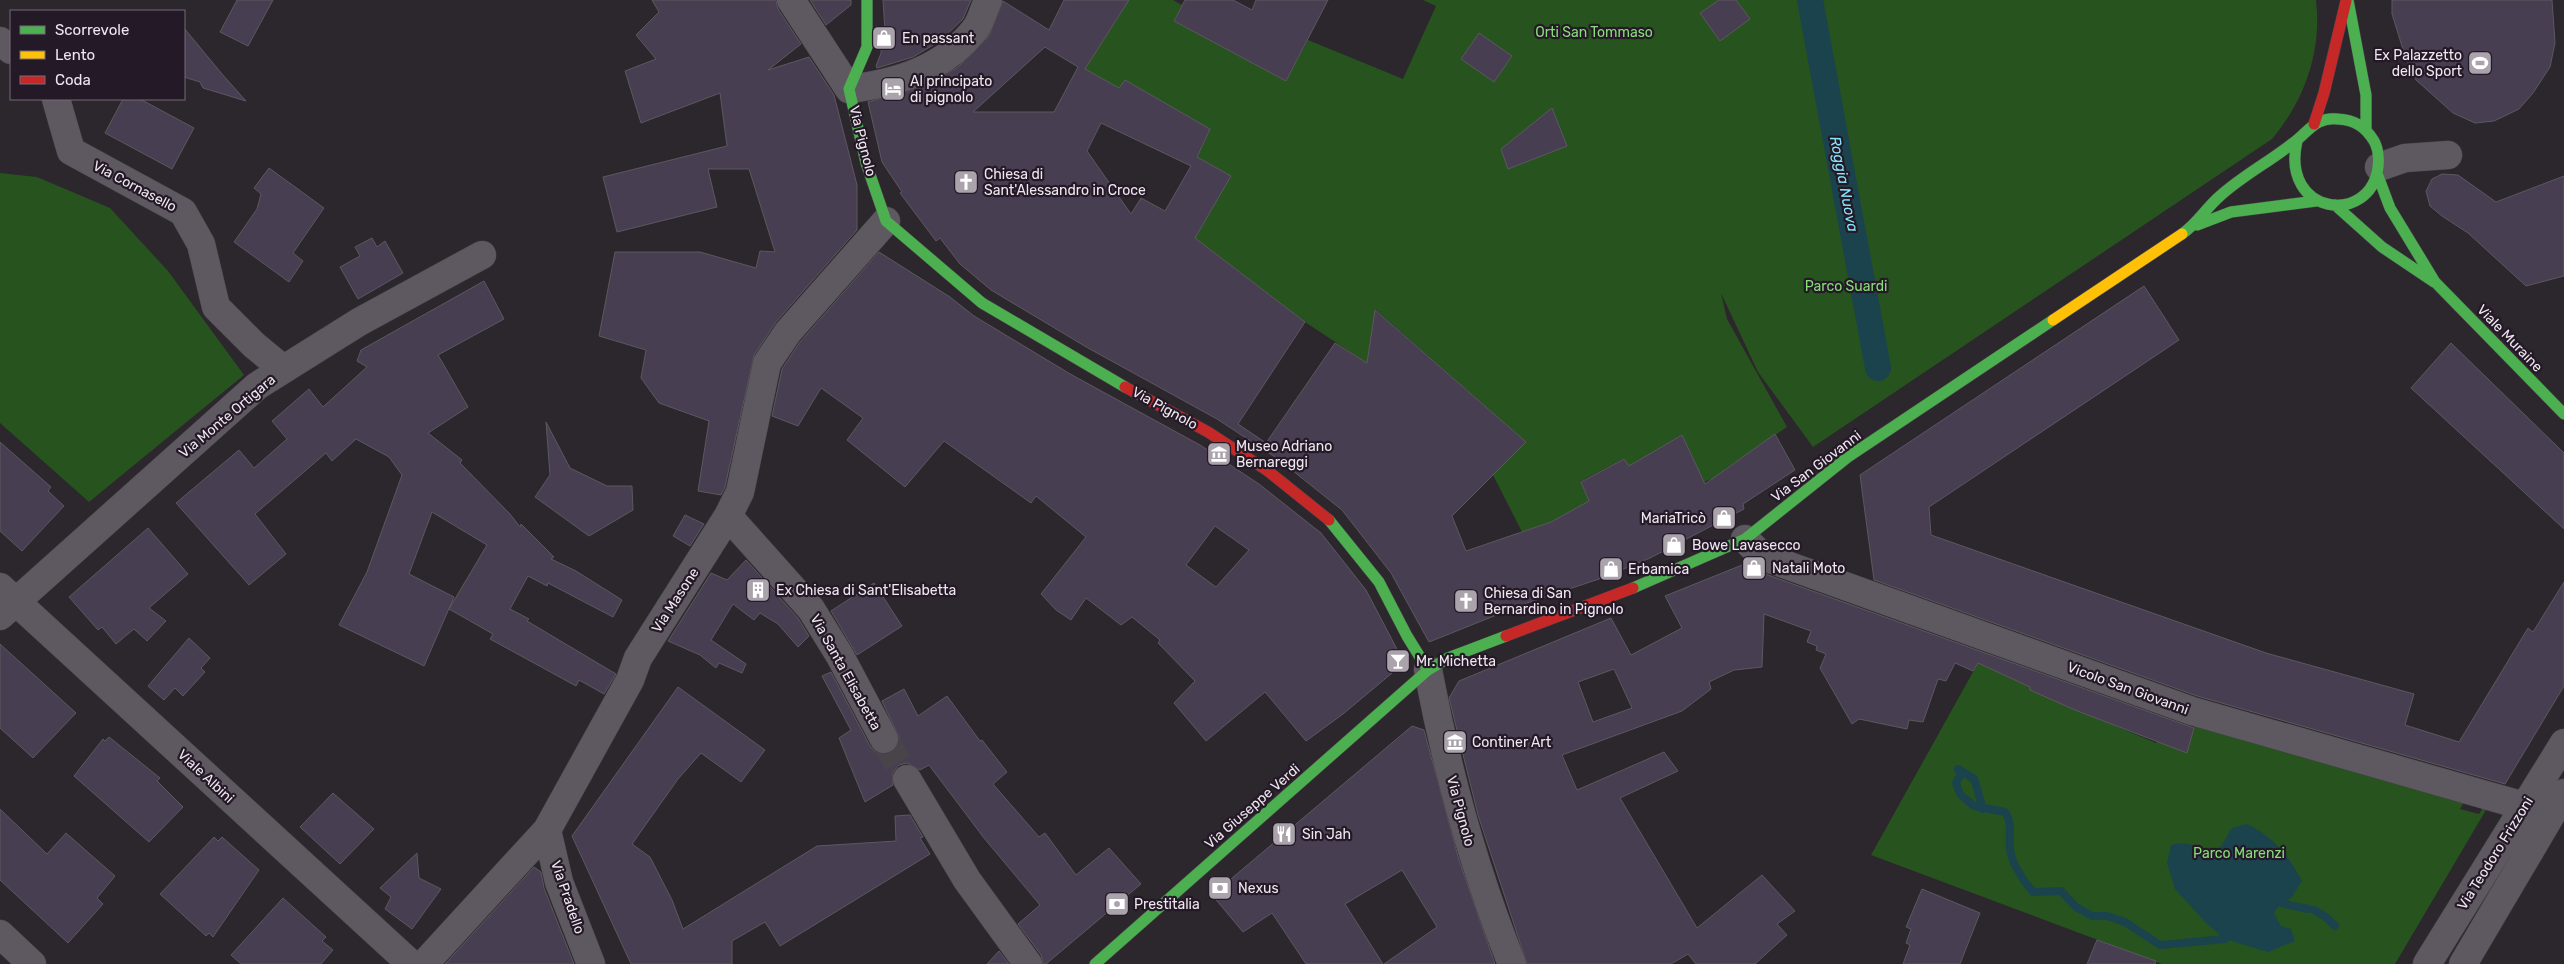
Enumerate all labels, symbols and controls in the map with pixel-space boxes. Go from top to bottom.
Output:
legend [10,10,185,100]
text: Scorrevole [55,21,129,39]
park label: Orti San Tommaso [1535,24,1653,41]
shop icon: En passant [871,25,897,51]
place label: En passant [902,30,975,47]
text: Lento [55,46,95,64]
place label: Ex Palazzetto dello Sport [2374,47,2463,80]
sports icon: Ex Palazzetto dello Sport [2467,50,2493,76]
text: Coda [55,71,91,89]
place label: Al principato di pignolo [910,73,992,106]
hotel icon: Al principato di pignolo [880,76,906,102]
street label: Via Pignolo [846,104,880,178]
water label: Roggia Nuova [1826,135,1862,234]
street label: Via Cornasello [90,157,180,216]
place label: Chiesa di Sant'Alessandro in Croce [984,166,1146,199]
church icon: Chiesa di Sant'Alessandro in Croce [953,169,979,195]
park label: Parco Suardi [1805,278,1887,295]
street label: Viale Muraine [2473,301,2546,376]
street label: Via Monte Ortigara [176,371,279,462]
street label: Via Pignolo [1129,383,1201,433]
street label: Via San Giovanni [1768,427,1865,506]
place label: Museo Adriano Bernareggi [1236,438,1332,471]
museum icon: Museo Adriano Bernareggi [1206,441,1232,467]
shop icon: MariaTricò [1711,505,1737,531]
place label: MariaTricò [1641,510,1706,527]
shop icon: Bowe Lavasecco [1661,532,1687,558]
place label: Bowe Lavasecco [1692,537,1801,554]
shop icon: Natali Moto [1741,555,1767,581]
shop icon: Erbamica [1598,556,1624,582]
place label: Natali Moto [1772,560,1845,577]
place label: Erbamica [1628,561,1689,578]
street label: Via Masone [648,564,703,636]
building icon: Ex Chiesa di Sant'Elisabetta [745,577,771,603]
place label: Ex Chiesa di Sant'Elisabetta [776,582,956,599]
place label: Chiesa di San Bernardino in Pignolo [1484,585,1624,618]
church icon: Chiesa di San Bernardino in Pignolo [1453,588,1479,614]
street label: Via Santa Elisabetta [807,611,885,733]
bar icon: Mr. Michetta [1385,648,1411,674]
place label: Mr. Michetta [1416,653,1496,670]
street label: Vicolo San Giovanni [2065,659,2191,718]
museum icon: Continer Art [1442,729,1468,755]
place label: Continer Art [1472,734,1552,751]
street label: Viale Albini [174,746,237,807]
street label: Via Giuseppe Verdi [1201,760,1303,852]
street label: Via Pignolo [1443,774,1478,848]
street label: Via Teodoro Frizzoni [2454,794,2537,913]
restaurant icon: Sin Jah [1271,821,1297,847]
place label: Sin Jah [1302,826,1351,843]
park label: Parco Marenzi [2193,845,2285,862]
street label: Via Pradello [547,858,588,936]
bank icon: Nexus [1207,875,1233,901]
place label: Nexus [1238,880,1279,897]
bank icon: Prestitalia [1104,891,1130,917]
place label: Prestitalia [1134,896,1200,913]

